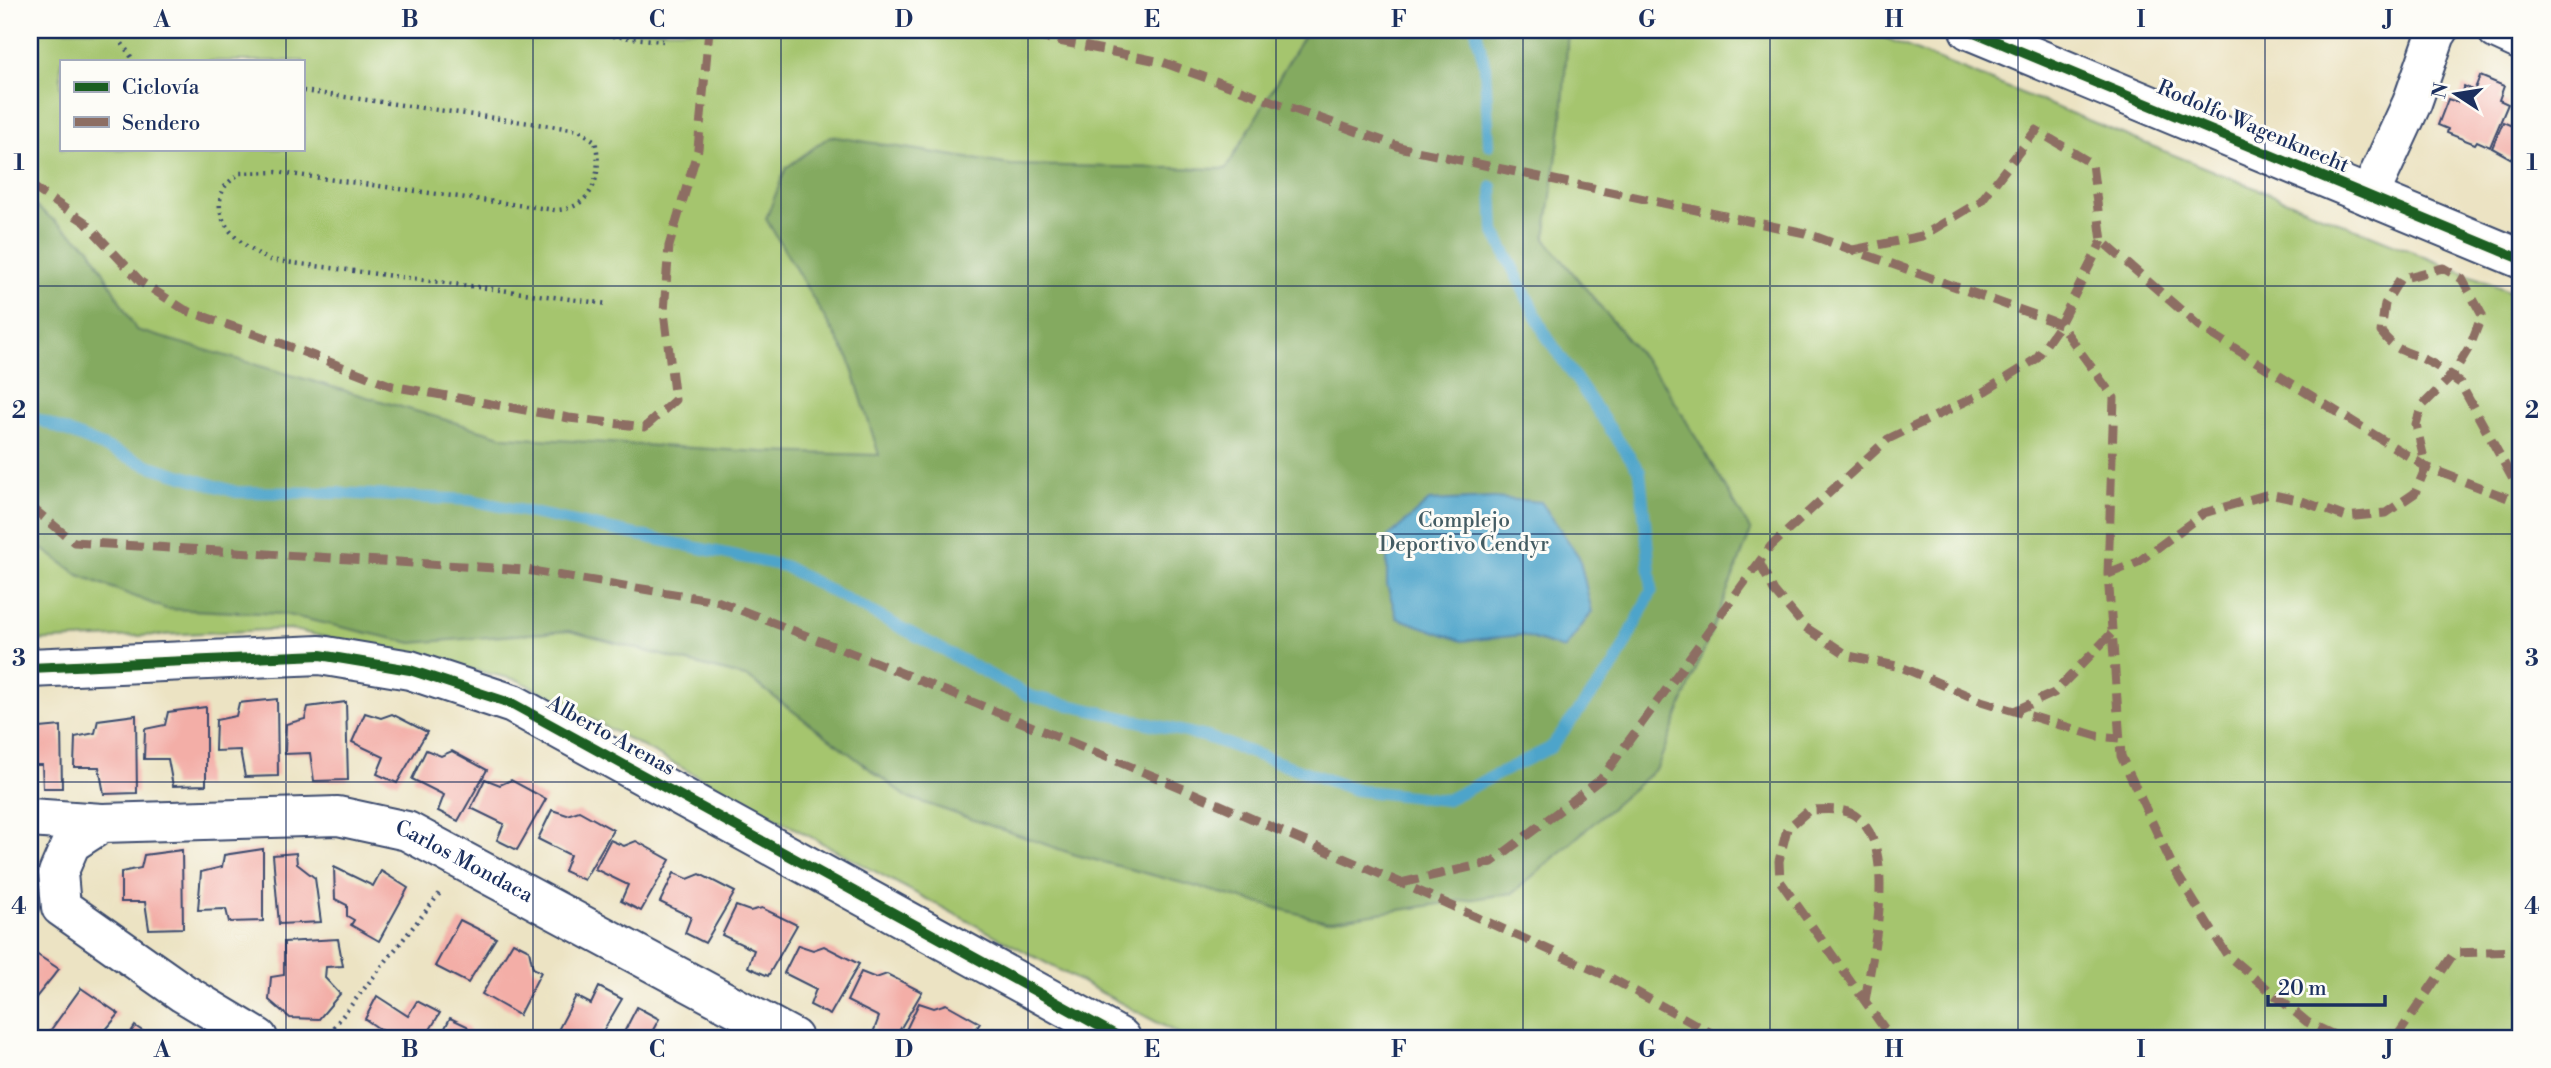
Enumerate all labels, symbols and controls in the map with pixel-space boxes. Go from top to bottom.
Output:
text: A [153,6,171,34]
text: B [401,6,419,34]
text: C [649,6,665,34]
text: D [895,6,913,34]
text: E [1144,6,1160,34]
text: F [1391,6,1407,34]
text: G [1638,6,1656,34]
text: H [1885,6,1904,34]
text: I [2137,6,2146,34]
text: J [2382,6,2394,34]
legend [60,60,304,150]
north arrow [2422,60,2492,130]
text: Ciclovía [122,75,200,101]
street label: Rodolfo Wagenknecht [2153,75,2353,179]
text: N [2427,81,2454,101]
text: Sendero [122,111,200,137]
text: 1 [13,149,25,177]
text: 1 [2526,149,2538,177]
text: 2 [12,397,26,425]
text: 2 [2525,397,2539,425]
park label: Complejo Deportivo Cendyr [1379,508,1549,558]
text: 3 [12,645,26,673]
text: 3 [2525,645,2539,673]
street label: Alberto Arenas [542,690,680,782]
street label: Carlos Mondaca [393,816,538,909]
text: 4 [11,893,27,921]
text: 4 [2524,893,2540,921]
scale bar [2268,963,2385,1007]
text: 20 m [2278,976,2327,1002]
text: A [153,1036,171,1064]
text: B [401,1036,419,1064]
text: C [649,1036,665,1064]
text: D [895,1036,913,1064]
text: E [1144,1036,1160,1064]
text: F [1391,1036,1407,1064]
text: G [1638,1036,1656,1064]
text: H [1885,1036,1904,1064]
text: I [2137,1036,2146,1064]
text: J [2382,1036,2394,1064]

